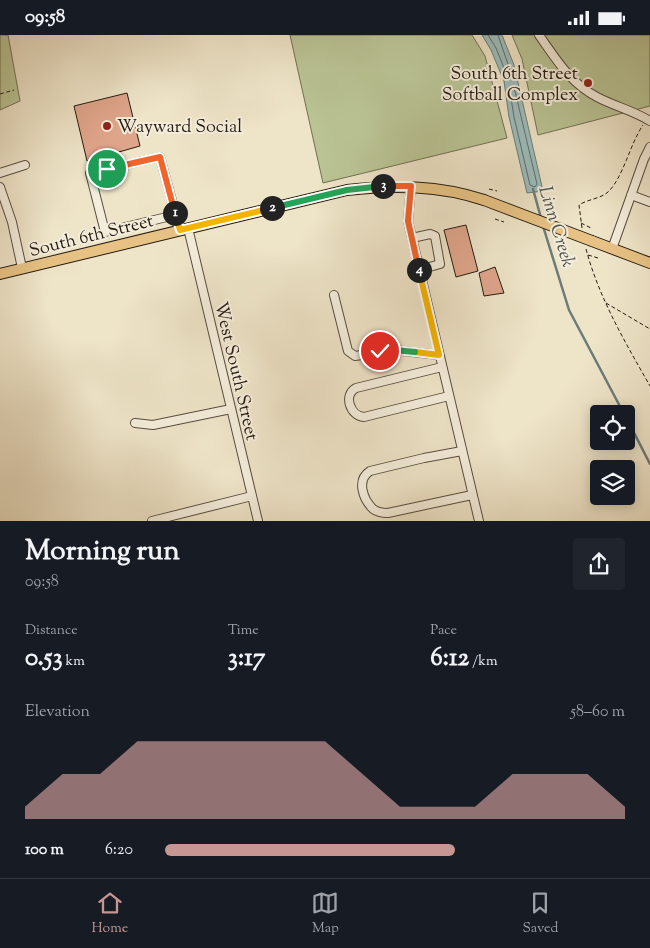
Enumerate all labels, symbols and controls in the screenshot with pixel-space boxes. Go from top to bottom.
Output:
text: 09:58 [25,4,65,31]
place label: South 6th Street Softball Complex [442,62,578,109]
marker: South 6th Street Softball Complex [582,77,594,89]
place label: Wayward Social [117,115,242,141]
marker: Wayward Social [101,120,113,132]
pin [86,148,128,190]
icon: arrive [93,155,121,183]
pin: 3 [370,173,396,199]
text: 3 [381,176,386,196]
water label: Linn Creek [530,183,581,271]
pin: 2 [260,195,284,221]
text: 2 [269,198,276,218]
pin: 1 [162,201,188,225]
text: 1 [173,203,178,223]
street label: South 6th Street [27,209,156,265]
pin: 4 [406,257,432,283]
text: 4 [416,260,423,280]
street label: West South Street [206,300,264,443]
pin [359,330,401,372]
icon: check [366,337,394,365]
map controls [590,405,635,505]
button: locate [590,405,635,450]
button: layers [590,460,635,505]
text: Morning run [25,532,180,572]
button: share [573,538,625,590]
text: 09:58 [25,571,59,594]
text: Distance [25,621,78,641]
text: Time [228,621,259,641]
text: Pace [430,621,457,641]
text: 0.53 [25,641,63,677]
text: 3:17 [228,641,265,677]
text: 6:12 [430,641,469,677]
text: km [63,652,85,672]
text: /km [469,652,498,672]
text: Elevation [25,701,90,724]
text: 58–60 m [570,701,625,724]
text: 100 m [25,839,64,862]
text: 6:20 [105,839,133,862]
tab: Home [92,889,128,939]
tab: Map [311,889,339,939]
tab: Saved [522,889,558,939]

